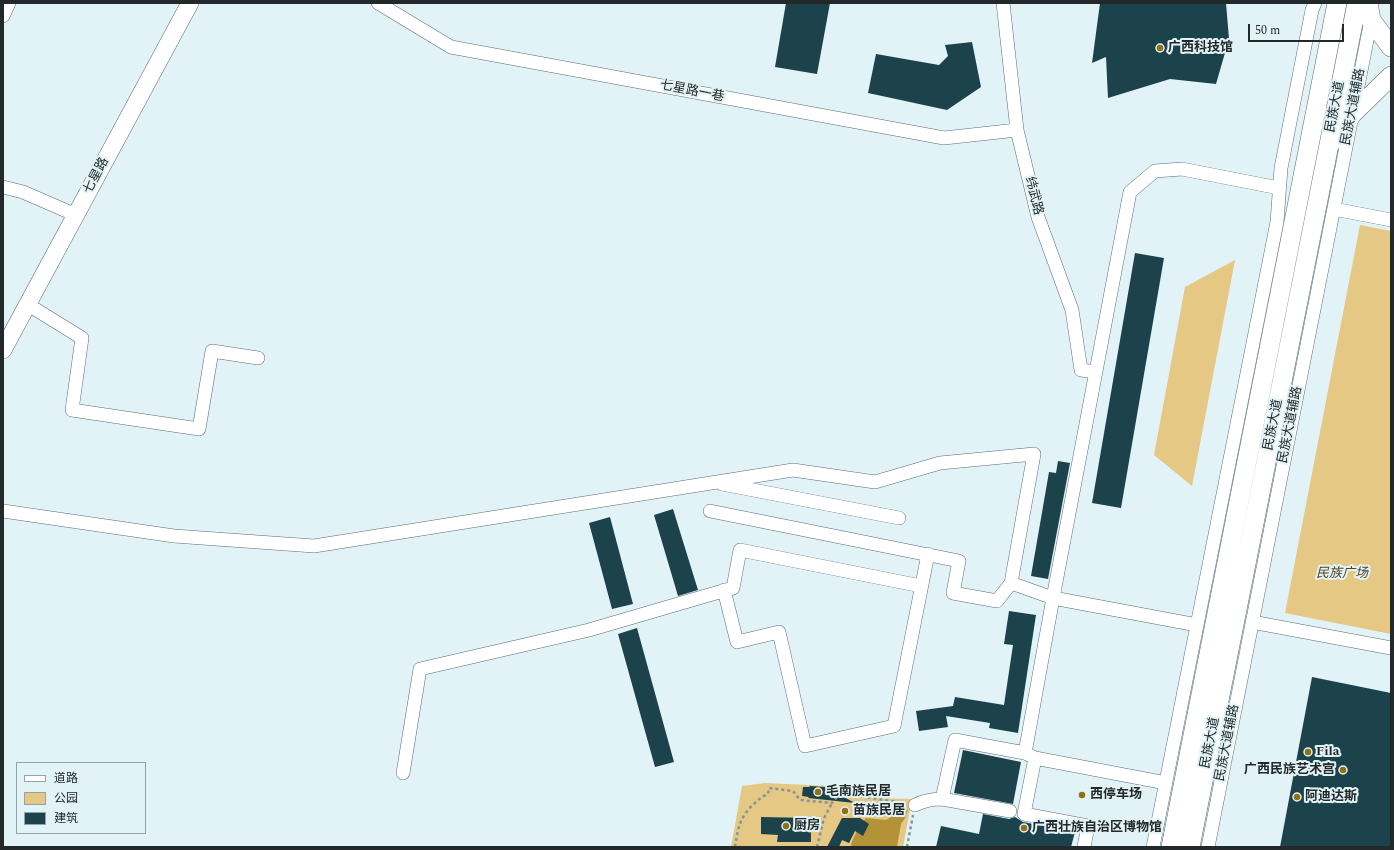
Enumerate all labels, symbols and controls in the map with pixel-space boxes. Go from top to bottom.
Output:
scale bar [1250,16,1346,42]
text: 50 m [1255,21,1280,40]
place label: 广西科技馆 [1168,40,1233,56]
marker: 广西科技馆 [1155,43,1165,53]
street label: 民族大道辅路 [1339,67,1369,147]
street label: 七星路一巷 [659,78,725,106]
street label: 民族大道 [1323,80,1349,134]
street label: 七星路 [81,155,113,197]
street label: 纬武路 [1021,175,1045,217]
street label: 民族大道辅路 [1276,385,1306,465]
street label: 民族大道 [1261,398,1287,452]
park label: 民族广场 [1316,566,1368,582]
street label: 民族大道辅路 [1213,703,1243,783]
street label: 民族大道 [1198,716,1224,770]
place label: Fila [1316,744,1339,760]
marker: Fila [1303,747,1313,757]
legend [16,762,146,834]
place label: 广西民族艺术宫 [1244,762,1335,778]
marker: 广西民族艺术宫 [1338,765,1348,775]
text: 道路 [54,769,78,788]
place label: 毛南族民居 [826,784,891,800]
marker: 毛南族民居 [813,787,823,797]
place label: 西停车场 [1090,787,1142,803]
text: 公园 [54,789,78,808]
place label: 阿迪达斯 [1305,789,1357,805]
marker: 西停车场 [1077,790,1087,800]
marker: 阿迪达斯 [1292,792,1302,802]
place label: 苗族民居 [853,803,905,819]
marker: 苗族民居 [840,806,850,816]
text: 建筑 [54,809,78,828]
place label: 厨房 [794,818,820,834]
place label: 广西壮族自治区博物馆 [1032,820,1162,836]
marker: 厨房 [781,821,791,831]
marker: 广西壮族自治区博物馆 [1019,823,1029,833]

